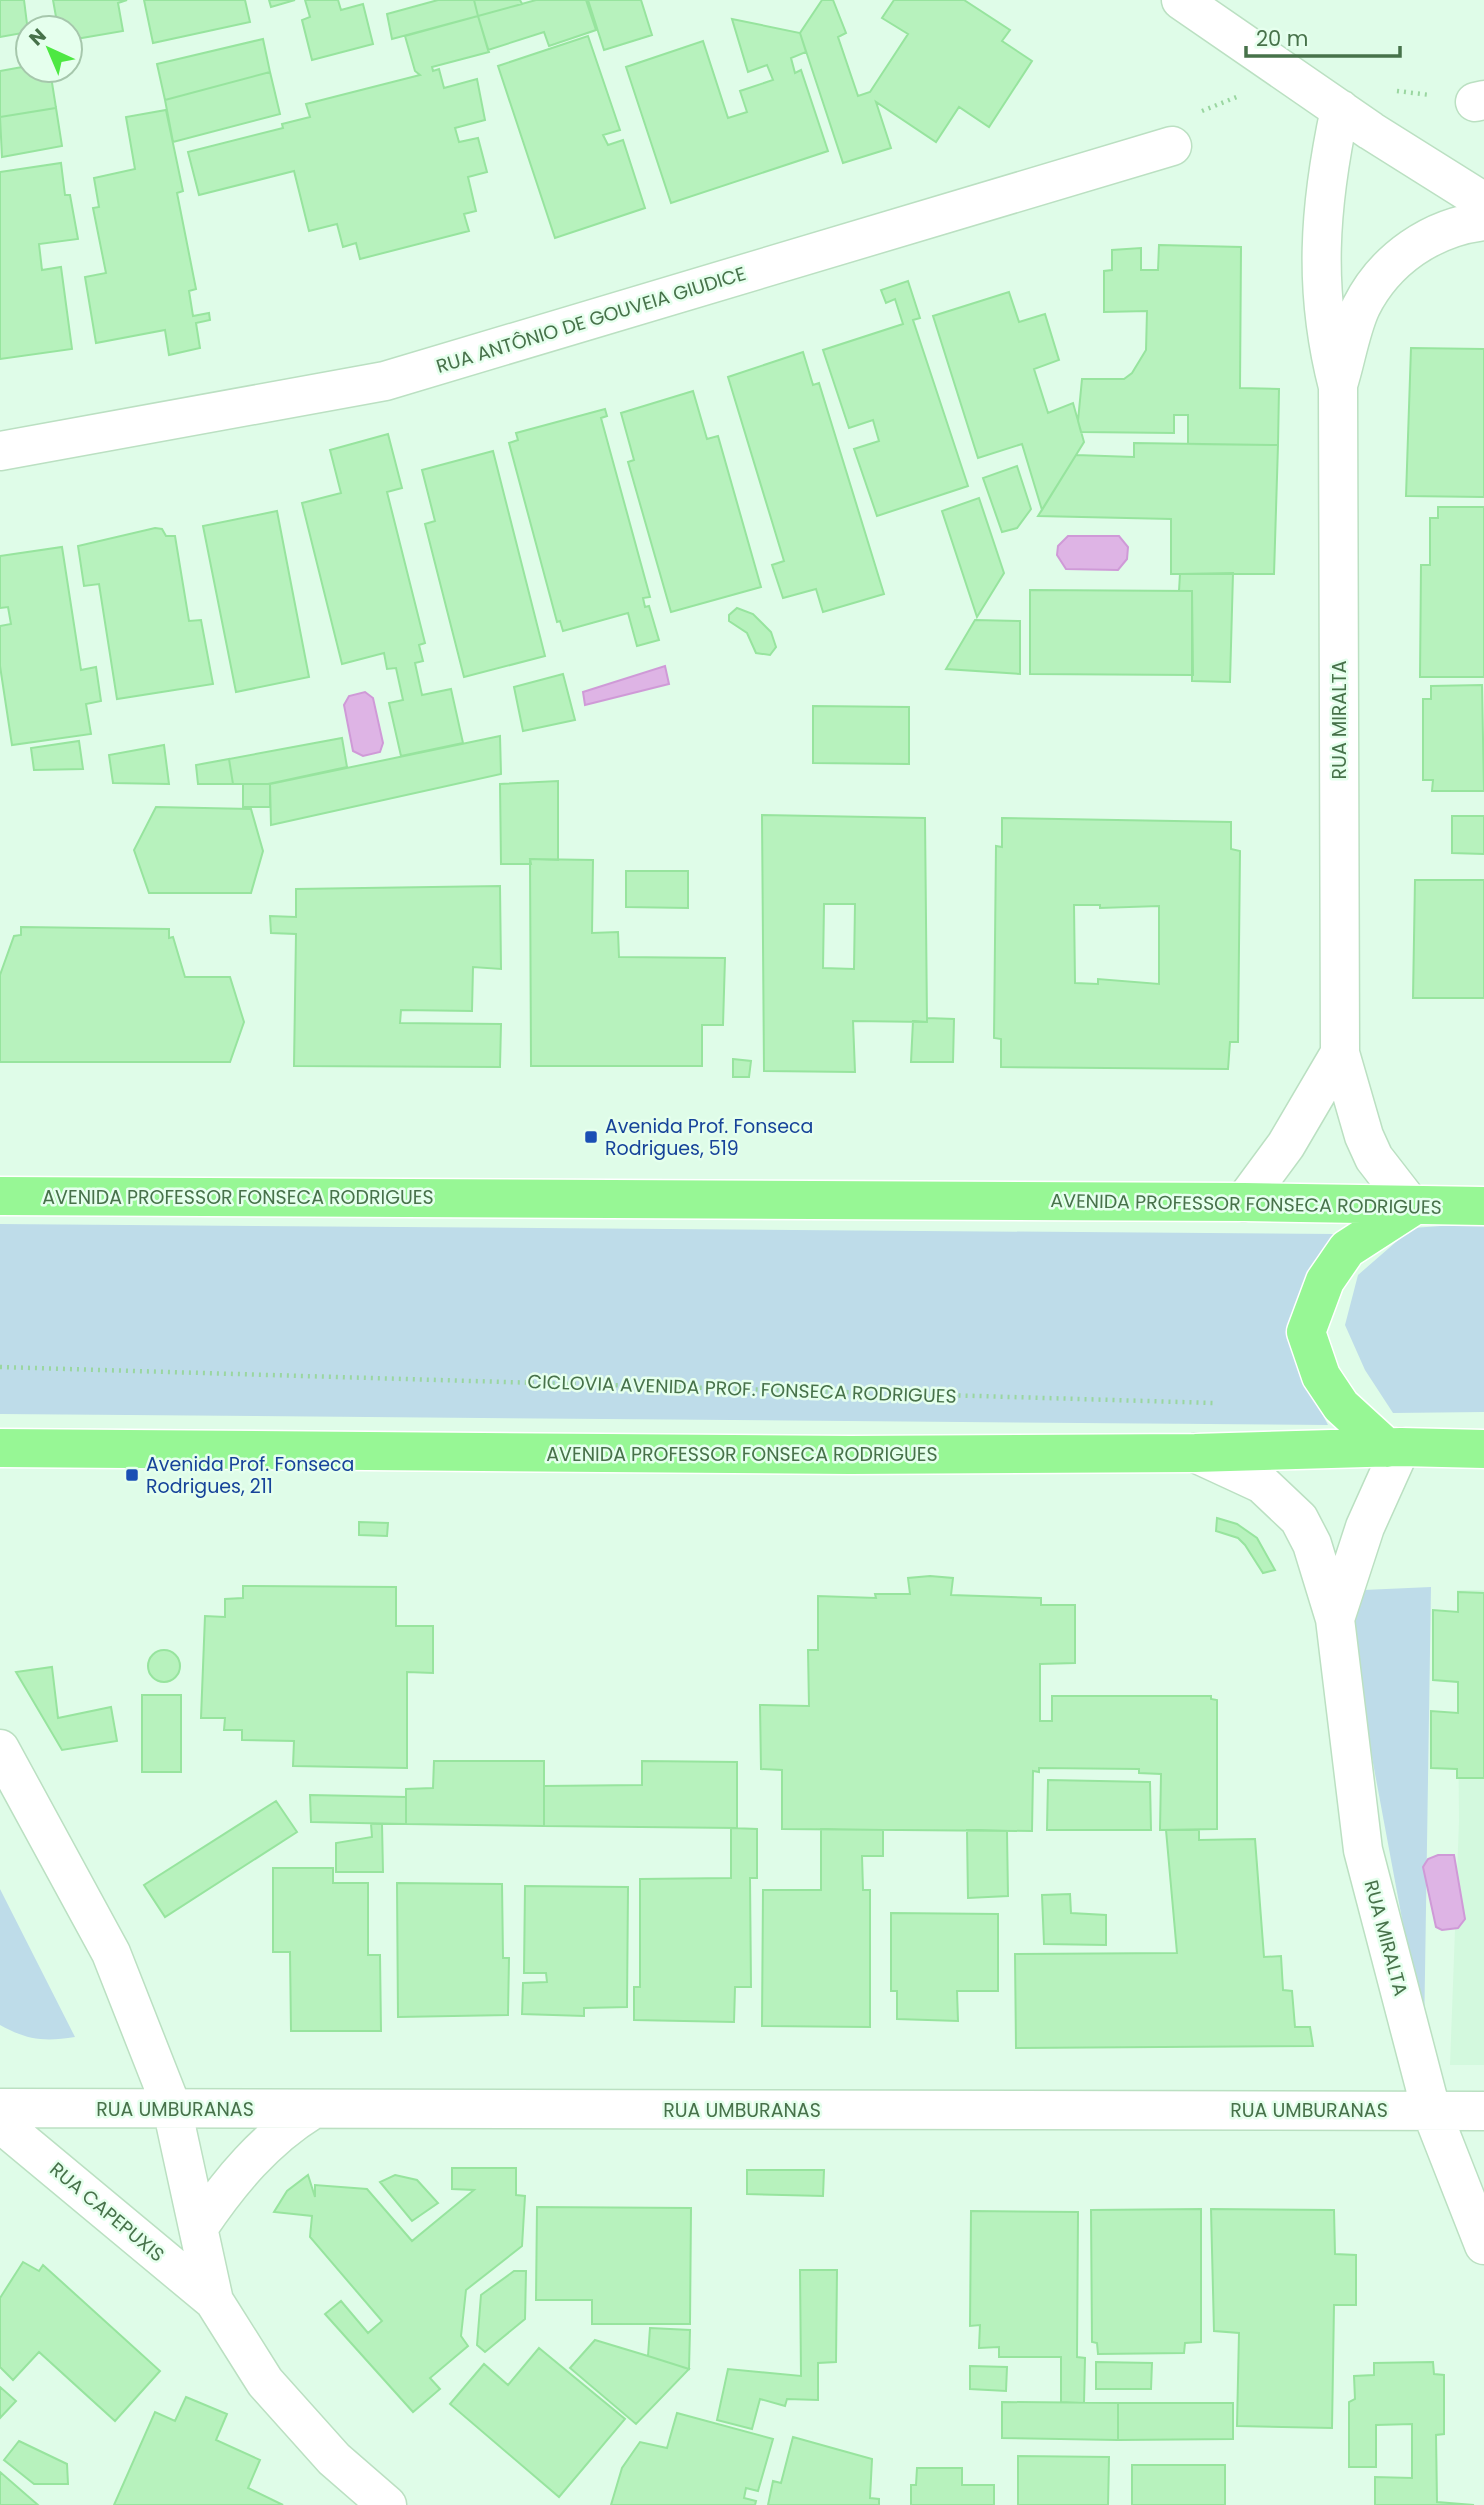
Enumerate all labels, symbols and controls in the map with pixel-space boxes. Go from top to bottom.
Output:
north arrow [14,14,84,84]
scale bar [1246,14,1400,58]
text: N [23,22,52,52]
text: 20 m [1256,24,1309,53]
street label: RUA ANTÔNIO DE GOUVEIA GIUDICE [433,260,749,380]
street label: RUA MIRALTA [1326,660,1353,779]
place label: Avenida Prof. Fonseca Rodrigues, 519 [605,1113,813,1162]
marker: Avenida Prof. Fonseca Rodrigues, 519 [583,1129,599,1145]
street label: AVENIDA PROFESSOR FONSECA RODRIGUES [42,1184,434,1211]
street label: AVENIDA PROFESSOR FONSECA RODRIGUES [1050,1187,1442,1221]
street label: CICLOVIA AVENIDA PROF. FONSECA RODRIGUES [527,1368,957,1410]
street label: AVENIDA PROFESSOR FONSECA RODRIGUES [546,1441,938,1468]
place label: Avenida Prof. Fonseca Rodrigues, 211 [146,1451,354,1500]
marker: Avenida Prof. Fonseca Rodrigues, 211 [124,1467,140,1483]
street label: RUA MIRALTA [1358,1877,1414,1999]
street label: RUA UMBURANAS [96,2096,254,2123]
street label: RUA UMBURANAS [663,2097,821,2124]
street label: RUA UMBURANAS [1230,2097,1388,2124]
street label: RUA CAPEPUXIS [44,2156,170,2268]

